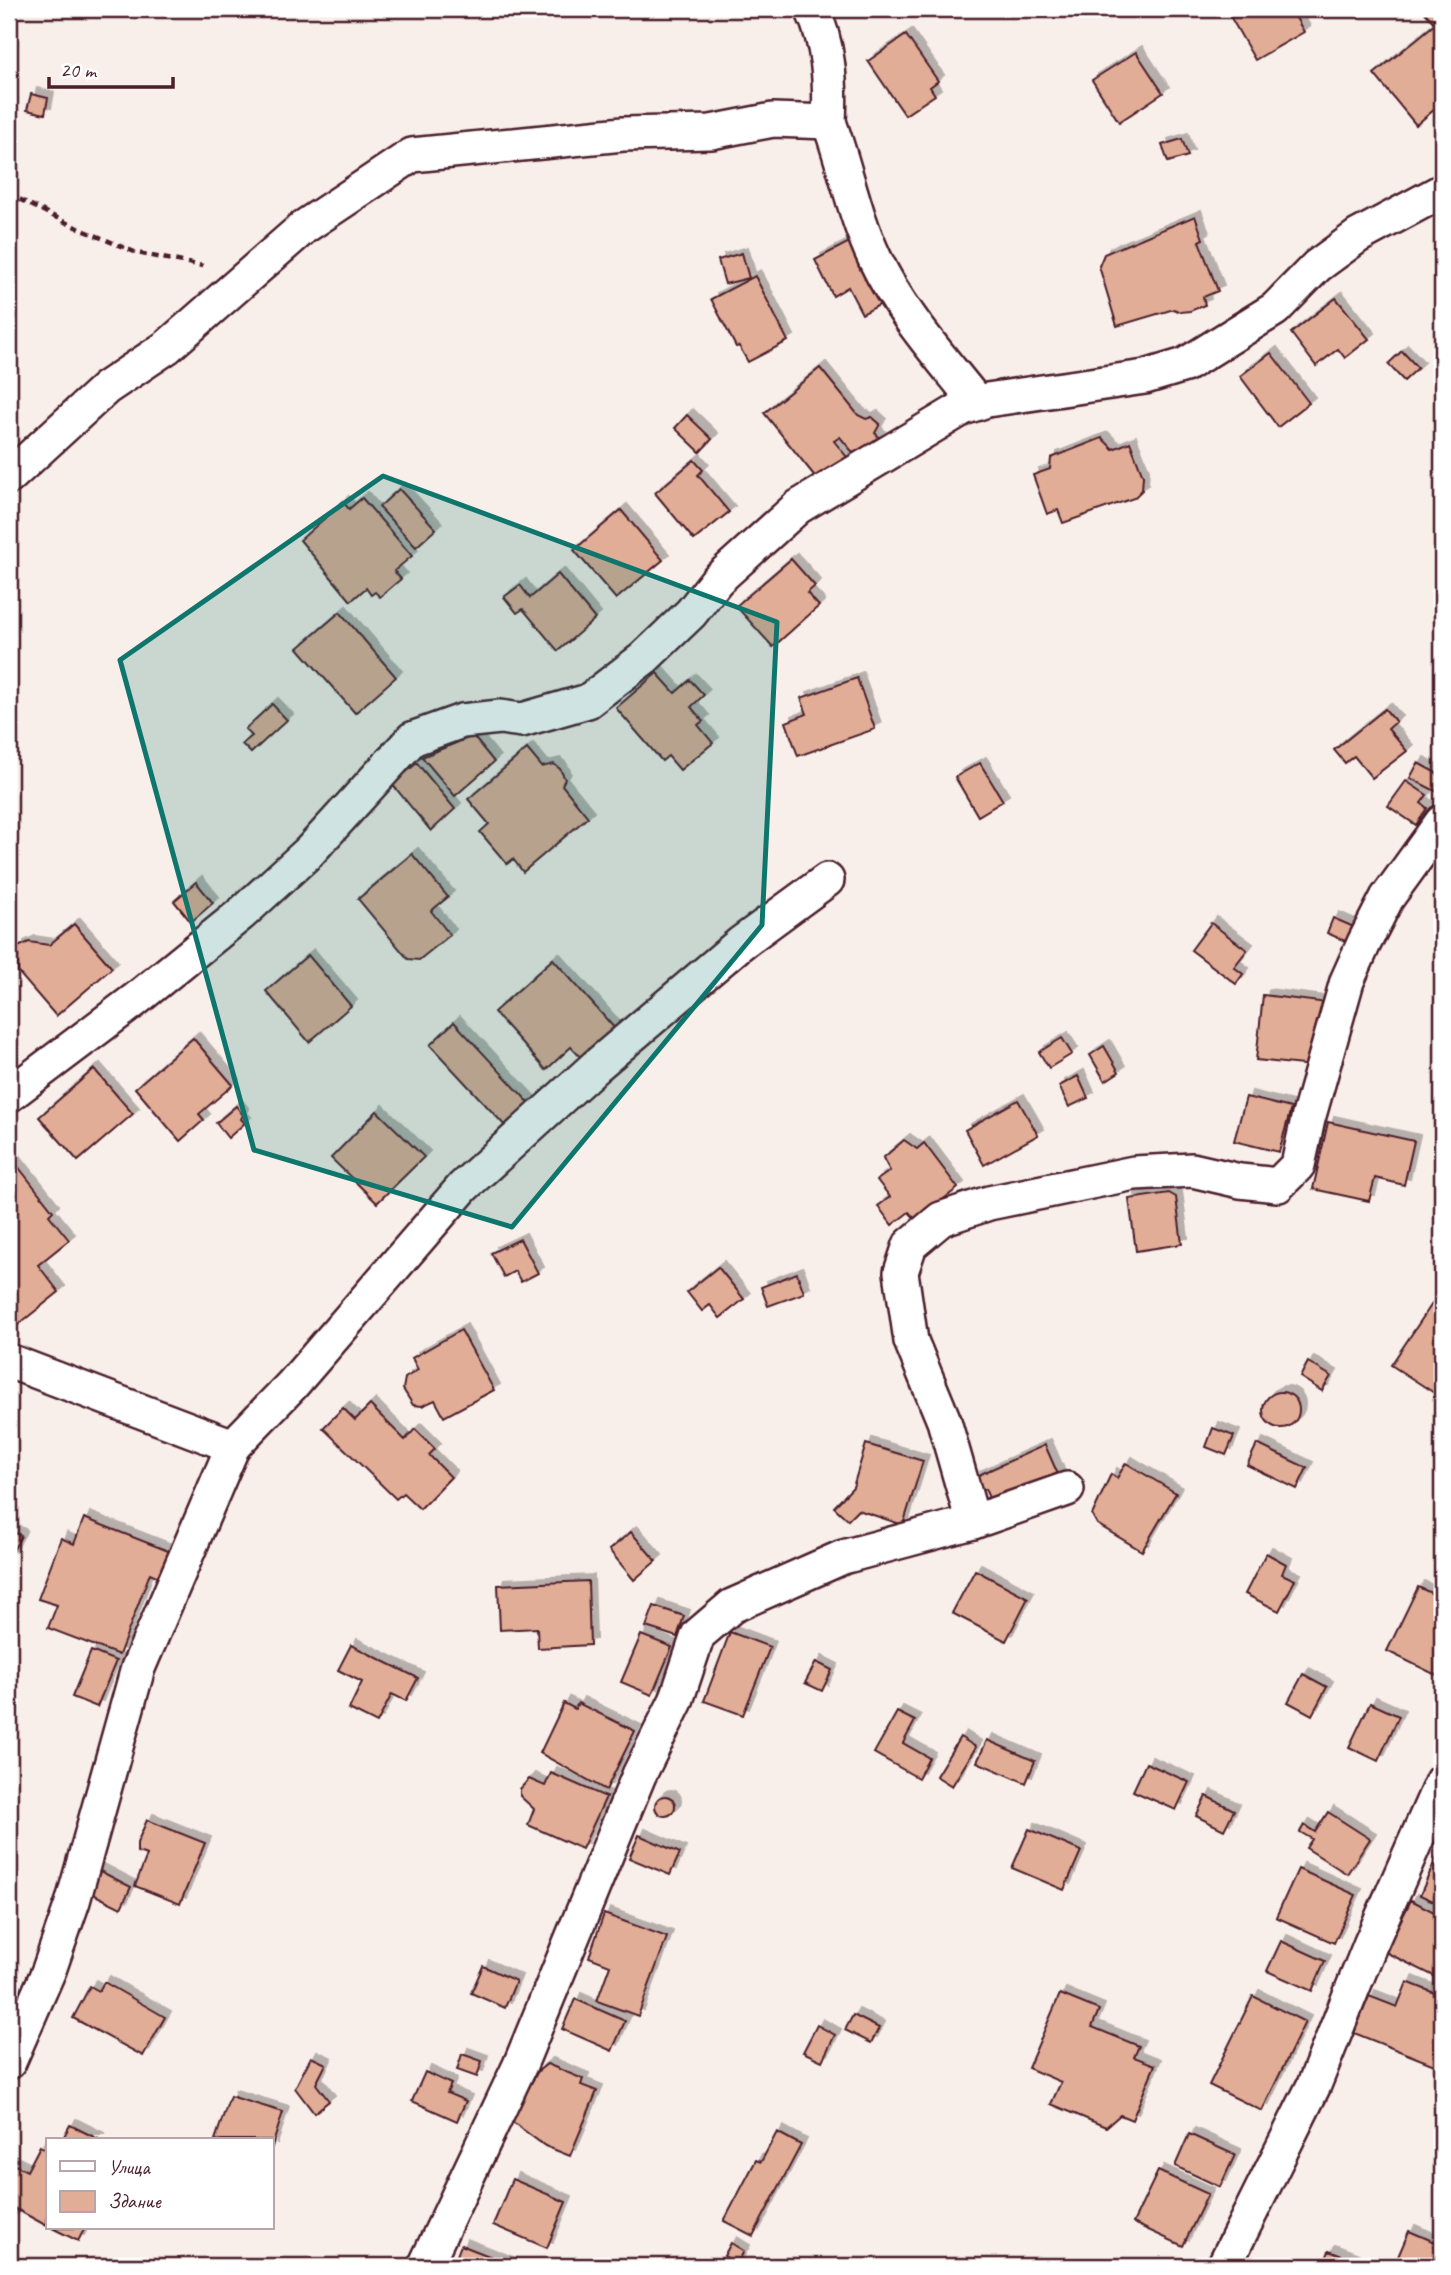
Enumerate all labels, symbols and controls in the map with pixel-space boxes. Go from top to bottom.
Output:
scale bar [49,46,173,90]
text: 20 m [60,57,98,83]
legend [46,2138,273,2230]
text: Улица [108,2154,151,2180]
text: Здание [108,2188,162,2214]

